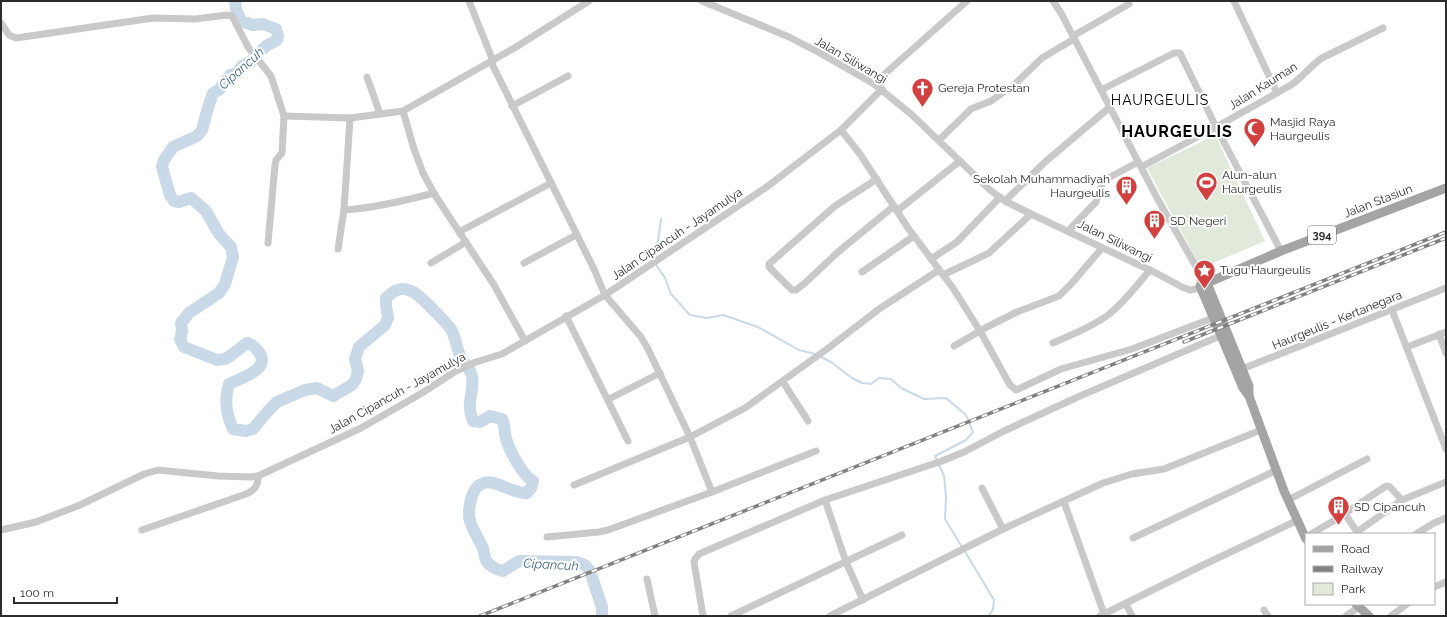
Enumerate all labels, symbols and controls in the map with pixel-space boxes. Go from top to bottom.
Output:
street label: Jalan Siliwangi [812,34,890,86]
water label: Cipancuh [216,44,267,93]
street label: Jalan Kauman [1226,59,1300,113]
church icon: Gereja Protestan [909,75,935,108]
place label: Gereja Protestan [938,81,1030,95]
district label: HAURGEULIS [1111,92,1209,108]
place label: Masjid Raya Haurgeulis [1270,115,1336,143]
mosque icon: Masjid Raya Haurgeulis [1241,116,1267,149]
district label: HAURGEULIS [1121,122,1233,141]
place label: Alun-alun Haurgeulis [1222,168,1282,196]
sports icon: Alun-alun Haurgeulis [1193,169,1219,202]
place label: Sekolah Muhammadiyah Haurgeulis [973,172,1110,200]
building icon: Sekolah Muhammadiyah Haurgeulis [1113,173,1139,206]
street label: Jalan Stasiun [1342,181,1414,221]
street label: Jalan Cipancuh - Jayamulya [609,185,745,283]
building icon: SD Negeri [1142,208,1168,241]
place label: SD Negeri [1170,214,1226,228]
street label: Jalan Siliwangi [1076,217,1154,265]
road number: 394 [1308,226,1336,244]
place icon: Tugu Haurgeulis [1192,257,1218,290]
place label: Tugu Haurgeulis [1220,263,1311,277]
street label: Haurgeulis - Kertanegara [1270,288,1404,352]
street label: Jalan Cipancuh - Jayamulya [326,349,468,437]
building icon: SD Cipancuh [1326,494,1352,527]
place label: SD Cipancuh [1354,500,1425,514]
legend [1305,533,1435,605]
text: Road [1341,542,1370,556]
water label: Cipancuh [523,556,579,573]
text: Railway [1341,562,1384,576]
scale bar [14,579,117,605]
text: Park [1341,582,1366,596]
text: 100 m [20,586,54,600]

